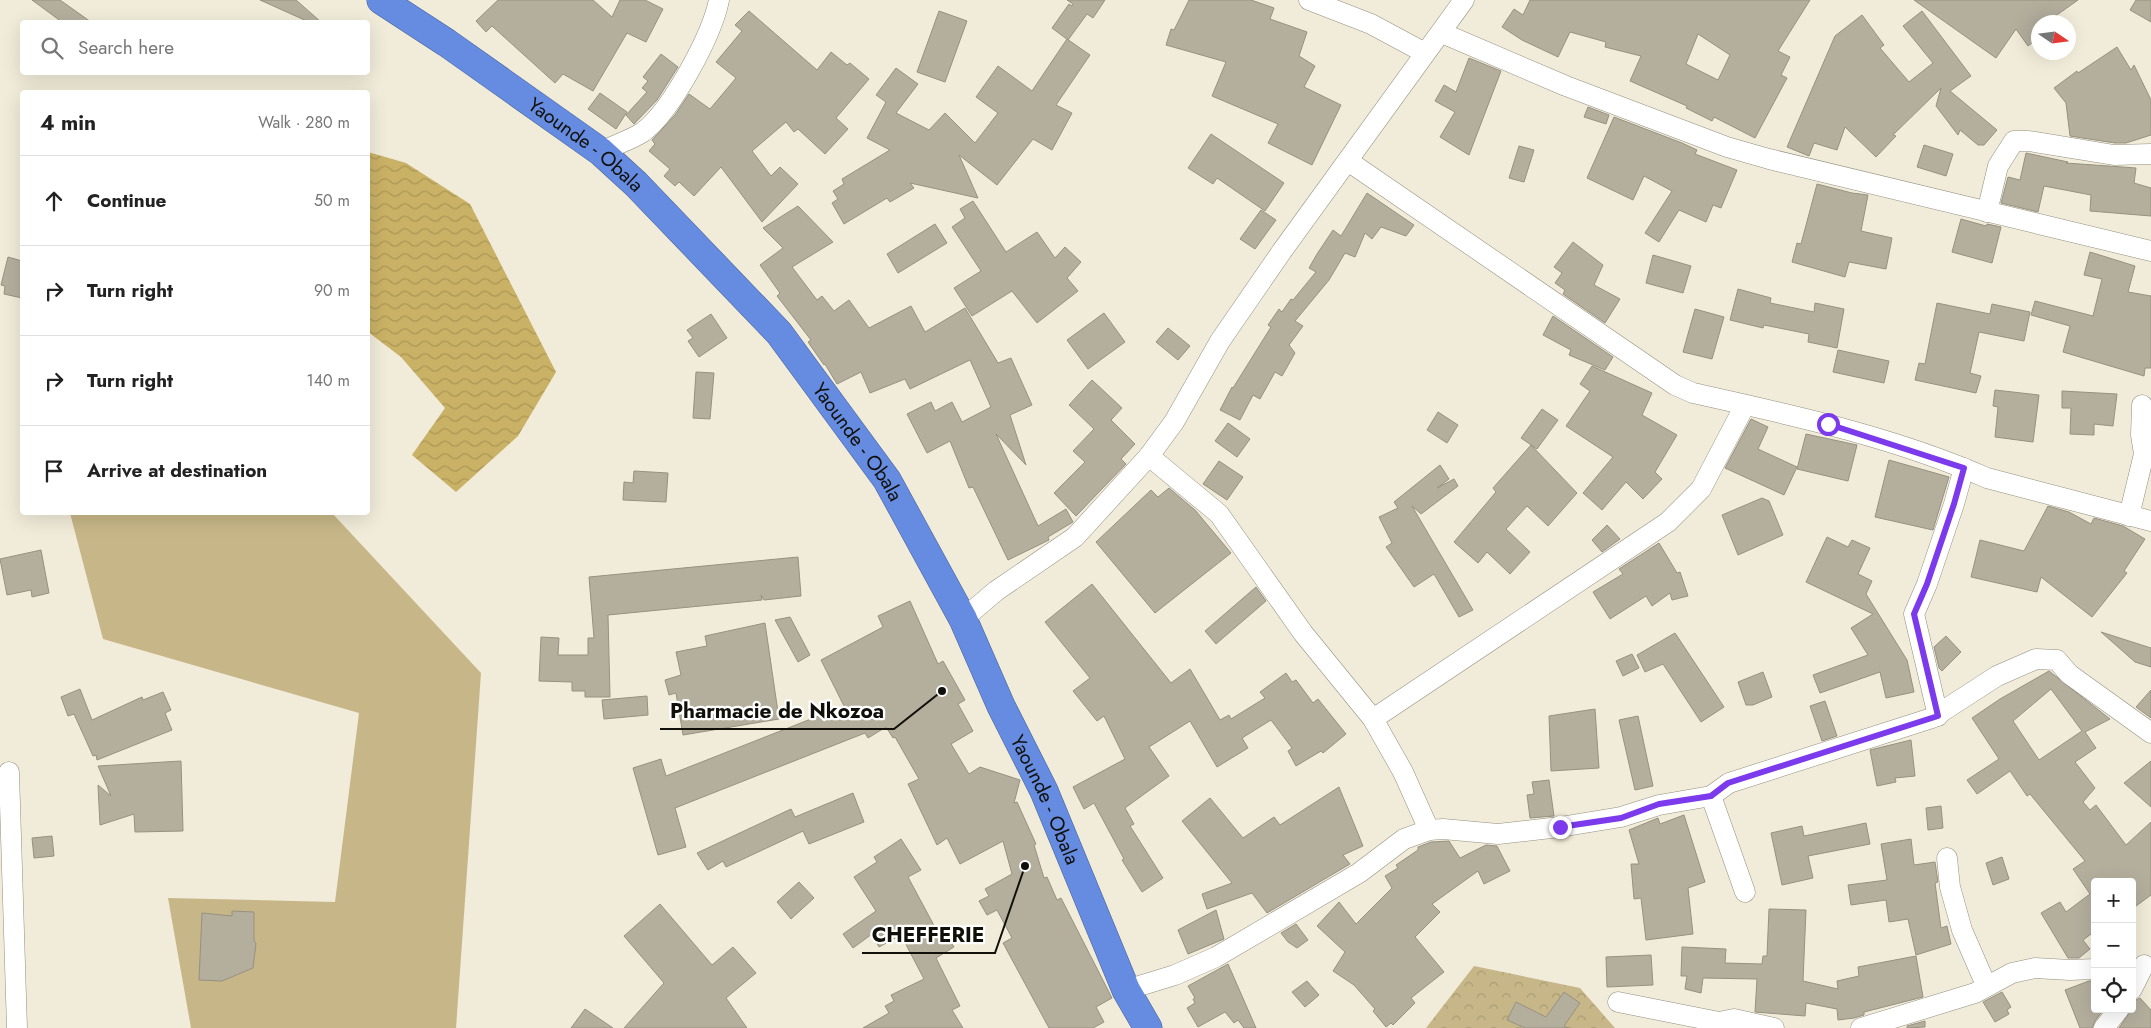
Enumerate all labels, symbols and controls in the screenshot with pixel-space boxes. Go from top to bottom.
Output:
north arrow [2031,15,2076,60]
search box [20,20,370,75]
icon: search [38,34,66,62]
text: Search here [78,34,174,61]
street label: Yaounde - Obala [522,90,651,198]
text: 4 min [40,108,96,138]
text: Walk · 280 m [258,111,350,134]
icon: ahead [40,187,68,215]
text: Continue [87,187,166,214]
text: 50 m [314,189,350,212]
icon: right [40,277,68,305]
text: Turn right [87,277,173,304]
text: 90 m [314,279,350,302]
icon: right [40,367,68,395]
text: Turn right [87,367,173,394]
text: 140 m [307,369,350,392]
street label: Yaounde - Obala [806,377,910,506]
route start [1817,413,1840,436]
icon: arrive [40,457,68,485]
text: Arrive at destination [87,457,267,484]
callout: Pharmacie de Nkozoa [660,693,894,729]
text: Pharmacie de Nkozoa [670,696,884,726]
street label: Yaounde - Obala [1003,730,1087,869]
route end [1549,816,1572,839]
map controls [2091,878,2136,1013]
button: + [2091,878,2136,923]
callout: CHEFFERIE [862,917,995,953]
text: CHEFFERIE [872,920,984,950]
button: − [2091,923,2136,968]
button: locate [2091,968,2136,1013]

